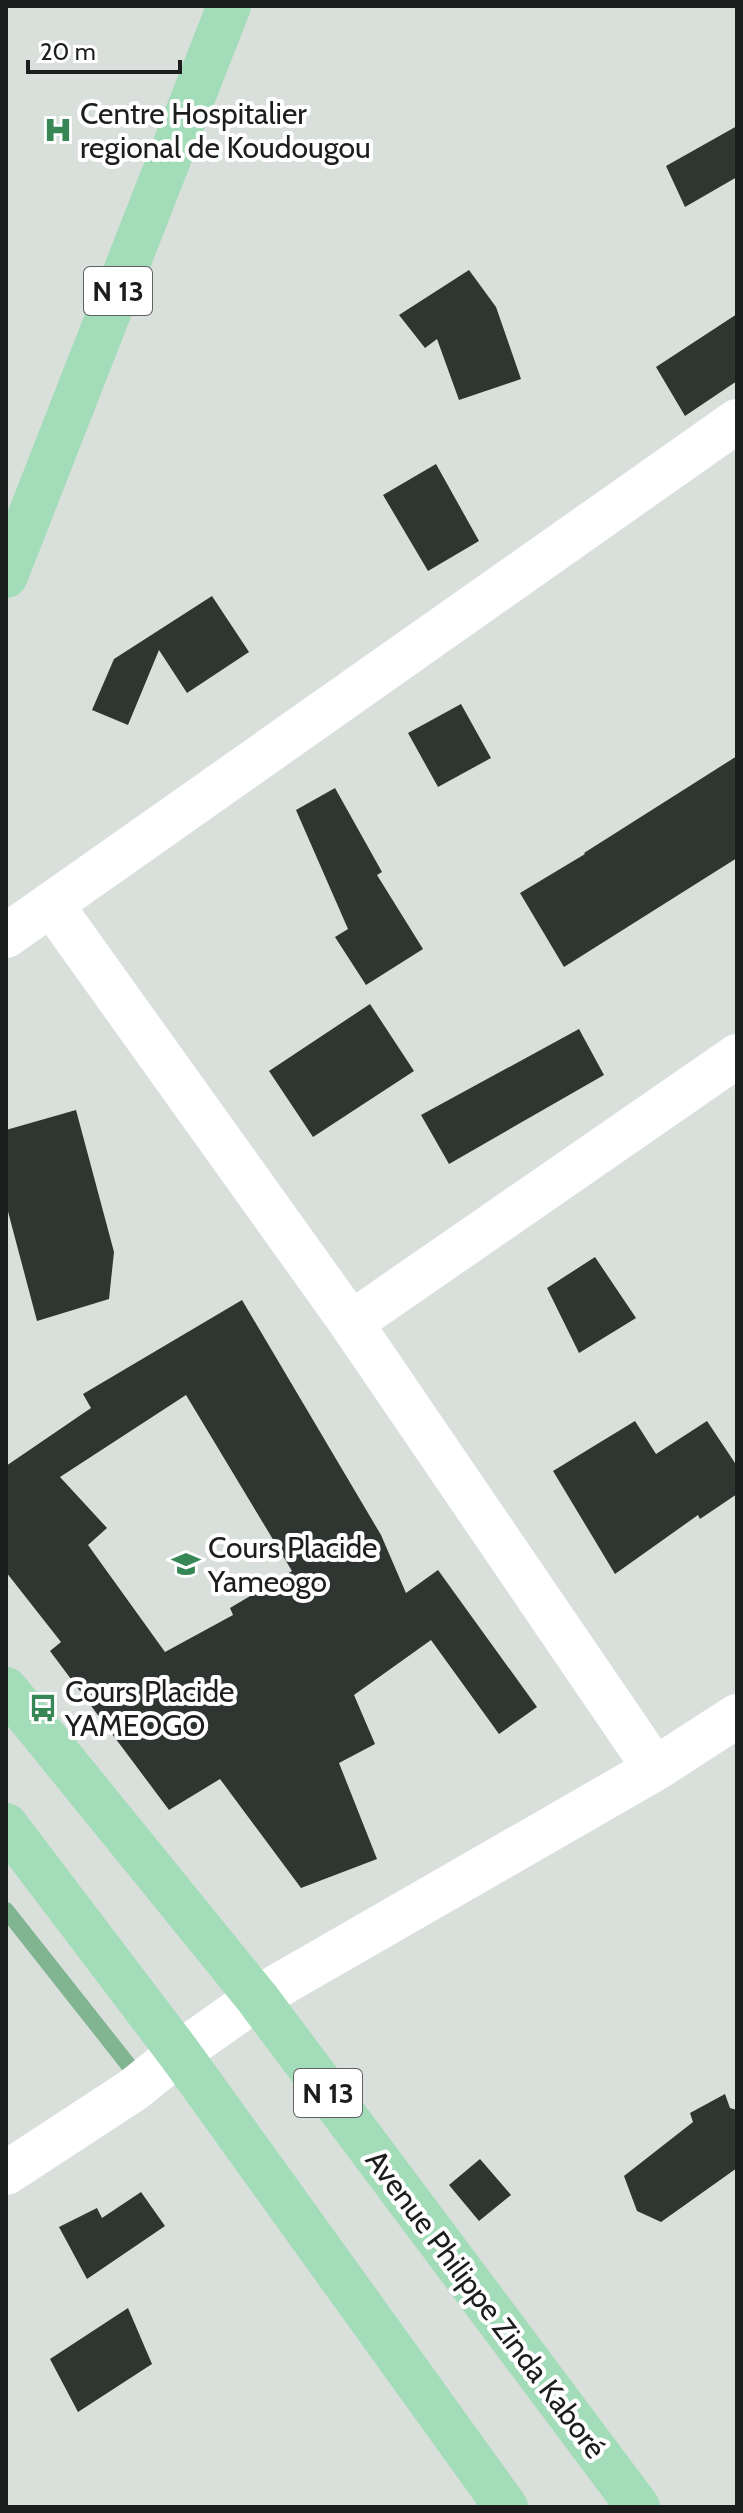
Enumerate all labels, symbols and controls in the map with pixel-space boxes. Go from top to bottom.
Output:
scale bar [28,24,180,74]
text: 20 m [40,37,96,66]
place label: Centre Hospitalier regional de Koudougou [80,95,371,166]
hospital icon: Centre Hospitalier regional de Koudougou [43,115,73,145]
road number: N 13 [84,267,152,315]
place label: Cours Placide Yameogo [207,1529,377,1600]
school or university icon: Cours Placide Yameogo [171,1549,201,1579]
place label: Cours Placide YAMEOGO [64,1673,234,1744]
bus stop icon: Cours Placide YAMEOGO [28,1693,58,1723]
road number: N 13 [294,2069,362,2117]
street label: Avenue Philippe Zinda Kaboré [358,2142,614,2466]

